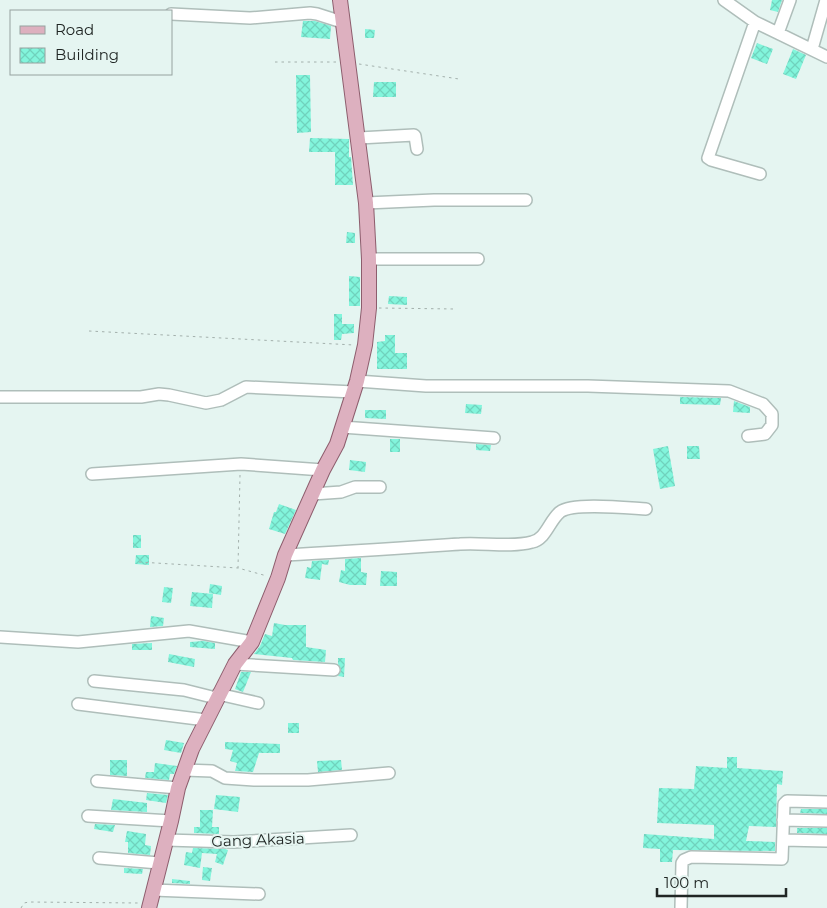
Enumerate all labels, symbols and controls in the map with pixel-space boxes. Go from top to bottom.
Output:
legend [10,10,172,75]
text: Road [55,20,94,39]
text: Building [55,45,119,64]
street label: Gang Akasia [211,828,305,851]
scale bar [657,866,786,898]
text: 100 m [664,873,709,892]

